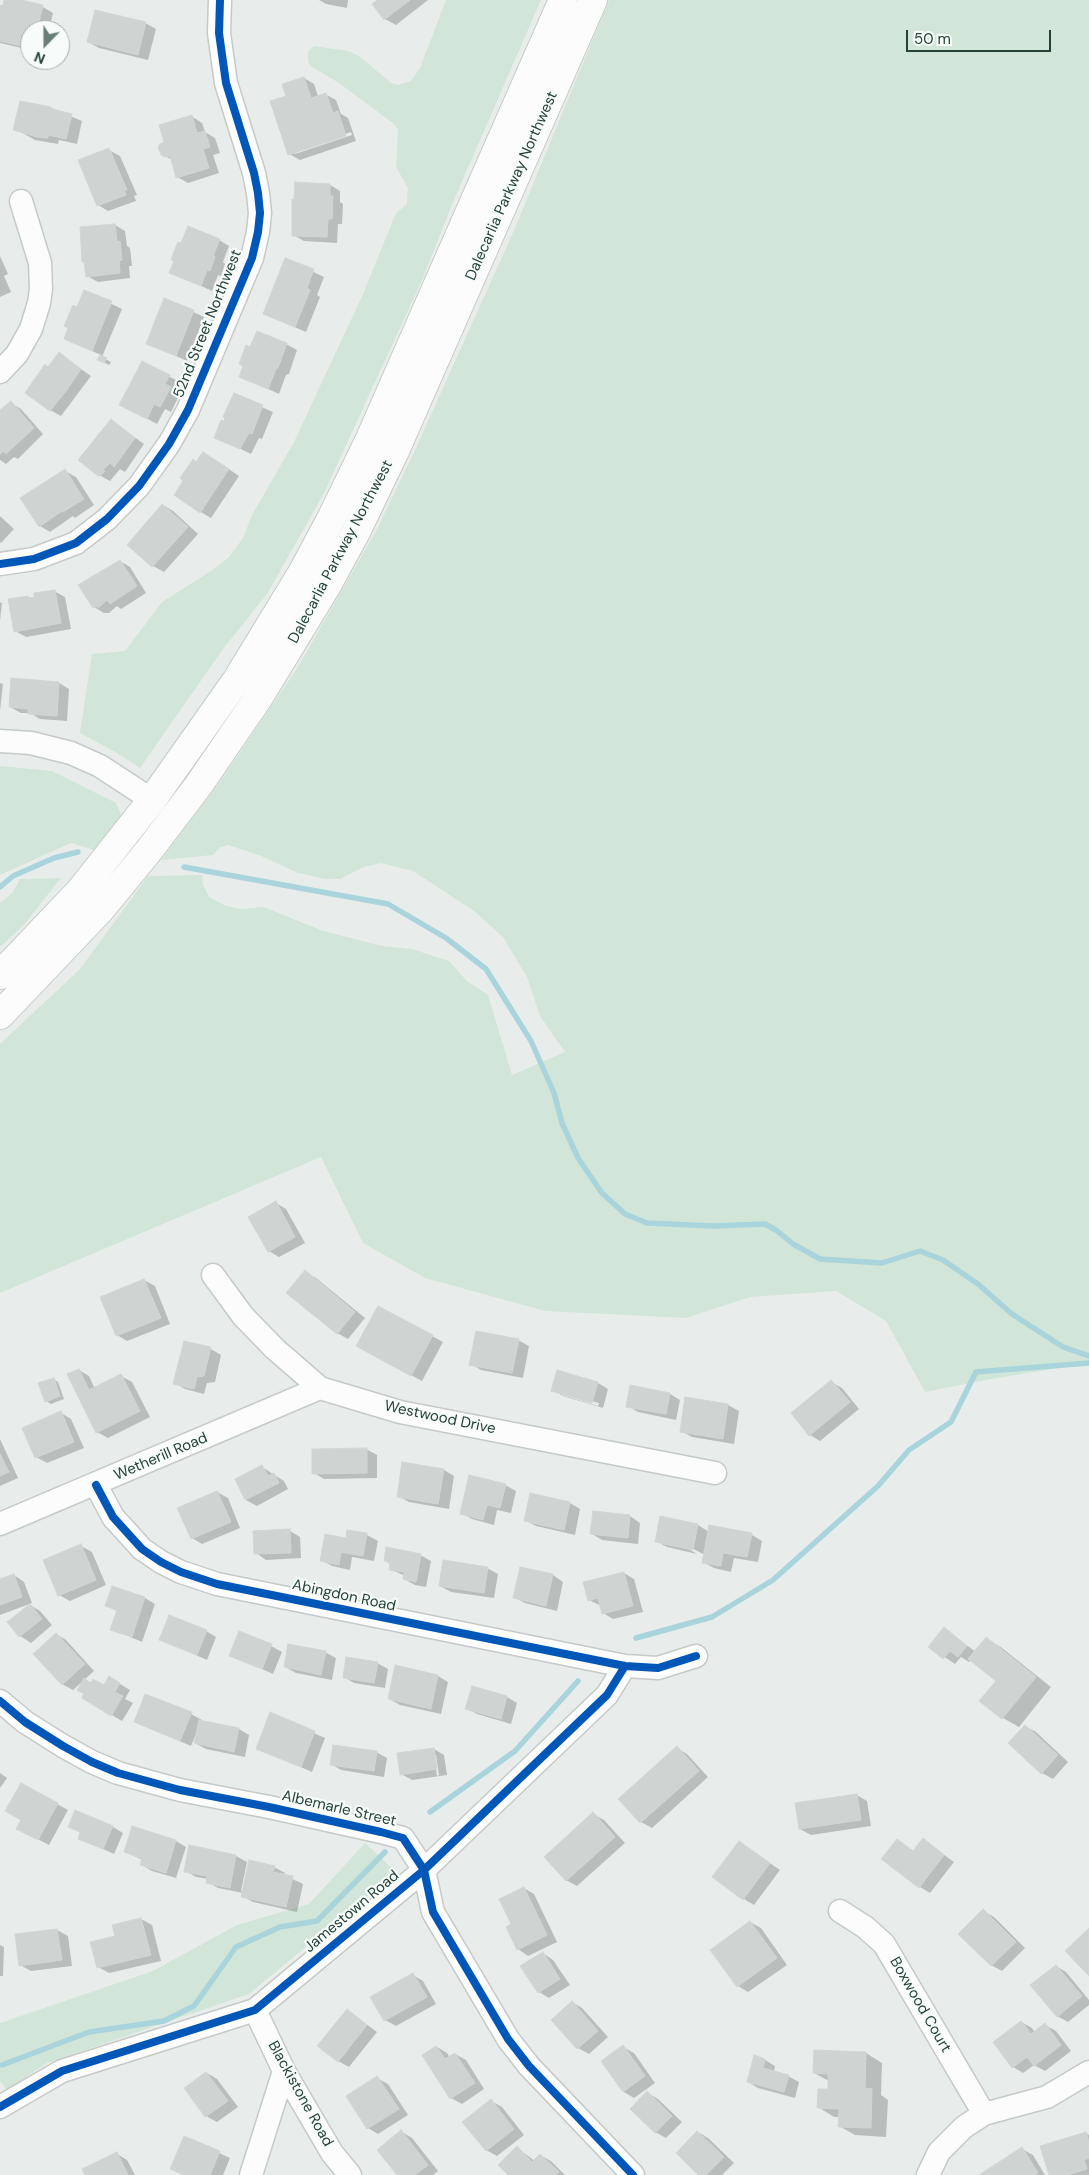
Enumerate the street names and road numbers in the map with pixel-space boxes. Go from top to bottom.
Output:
street label: Dalecarlia Parkway Northwest [462,89,562,283]
street label: 52nd Street Northwest [170,247,246,401]
street label: Dalecarlia Parkway Northwest [285,457,397,647]
street label: Westwood Drive [383,1397,497,1439]
street label: Wetherill Road [112,1429,210,1485]
street label: Abingdon Road [291,1576,397,1616]
street label: Albemarle Street [280,1787,398,1831]
street label: Jamestown Road [301,1867,403,1957]
street label: Boxwood Court [885,1954,955,2056]
street label: Blackistone Road [264,2038,336,2150]

